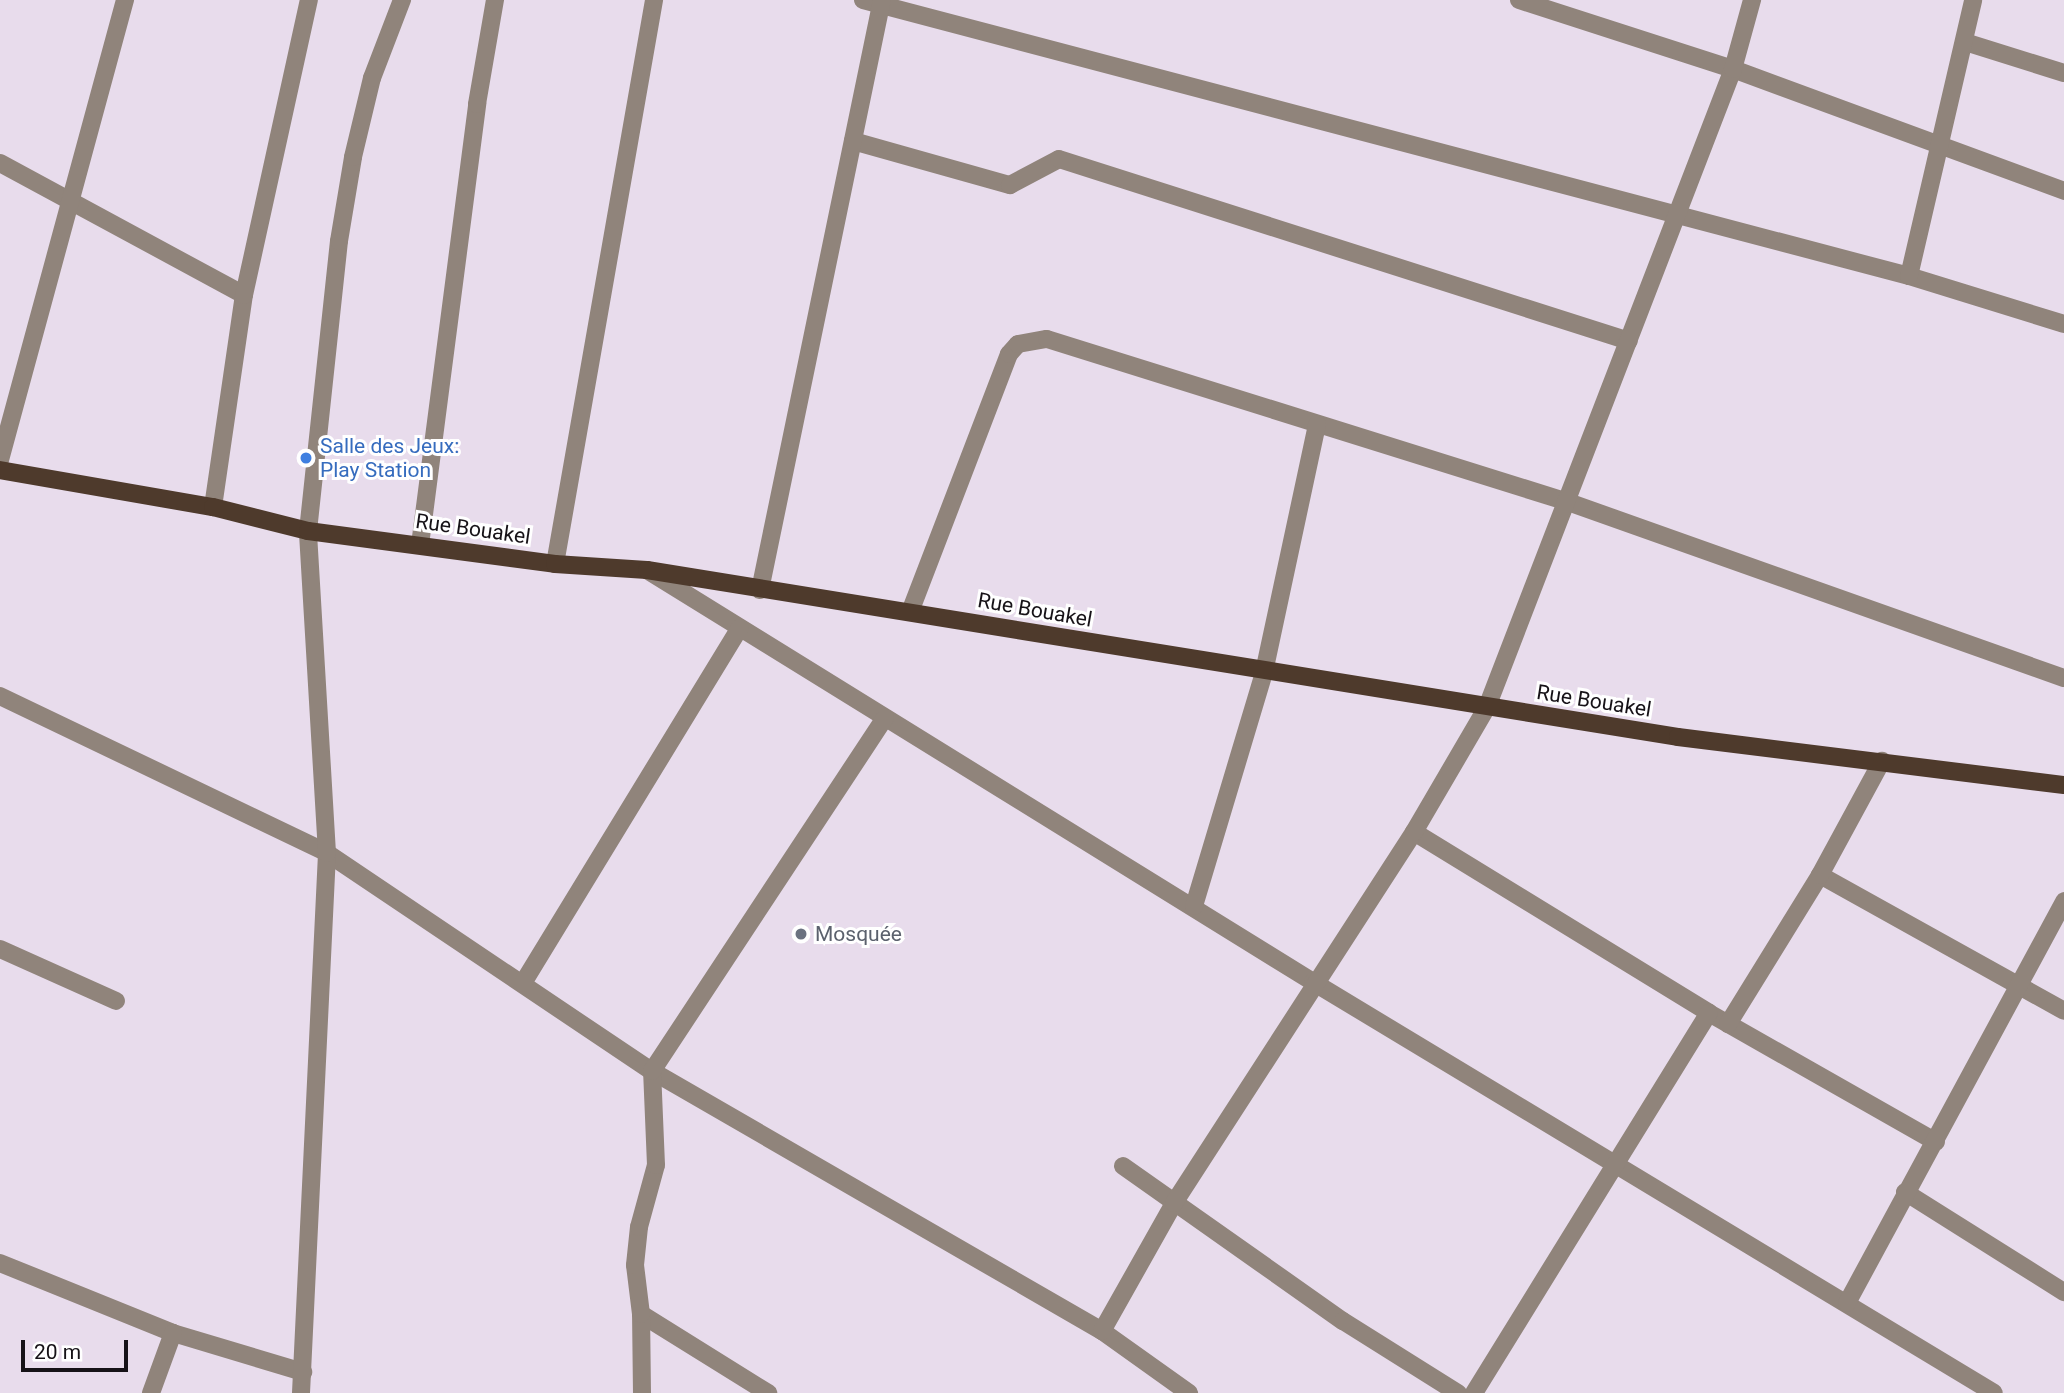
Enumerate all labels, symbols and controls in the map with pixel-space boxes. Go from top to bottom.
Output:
place label: Salle des Jeux: Play Station [320,433,459,483]
marker: Salle des Jeux: Play Station [298,450,314,466]
street label: Rue Bouakel [414,508,532,550]
street label: Rue Bouakel [976,588,1094,632]
street label: Rue Bouakel [1535,680,1653,722]
place label: Mosquée [815,921,902,947]
marker: Mosquée [793,926,809,942]
scale bar [24,1326,131,1370]
text: 20 m [34,1340,81,1364]

